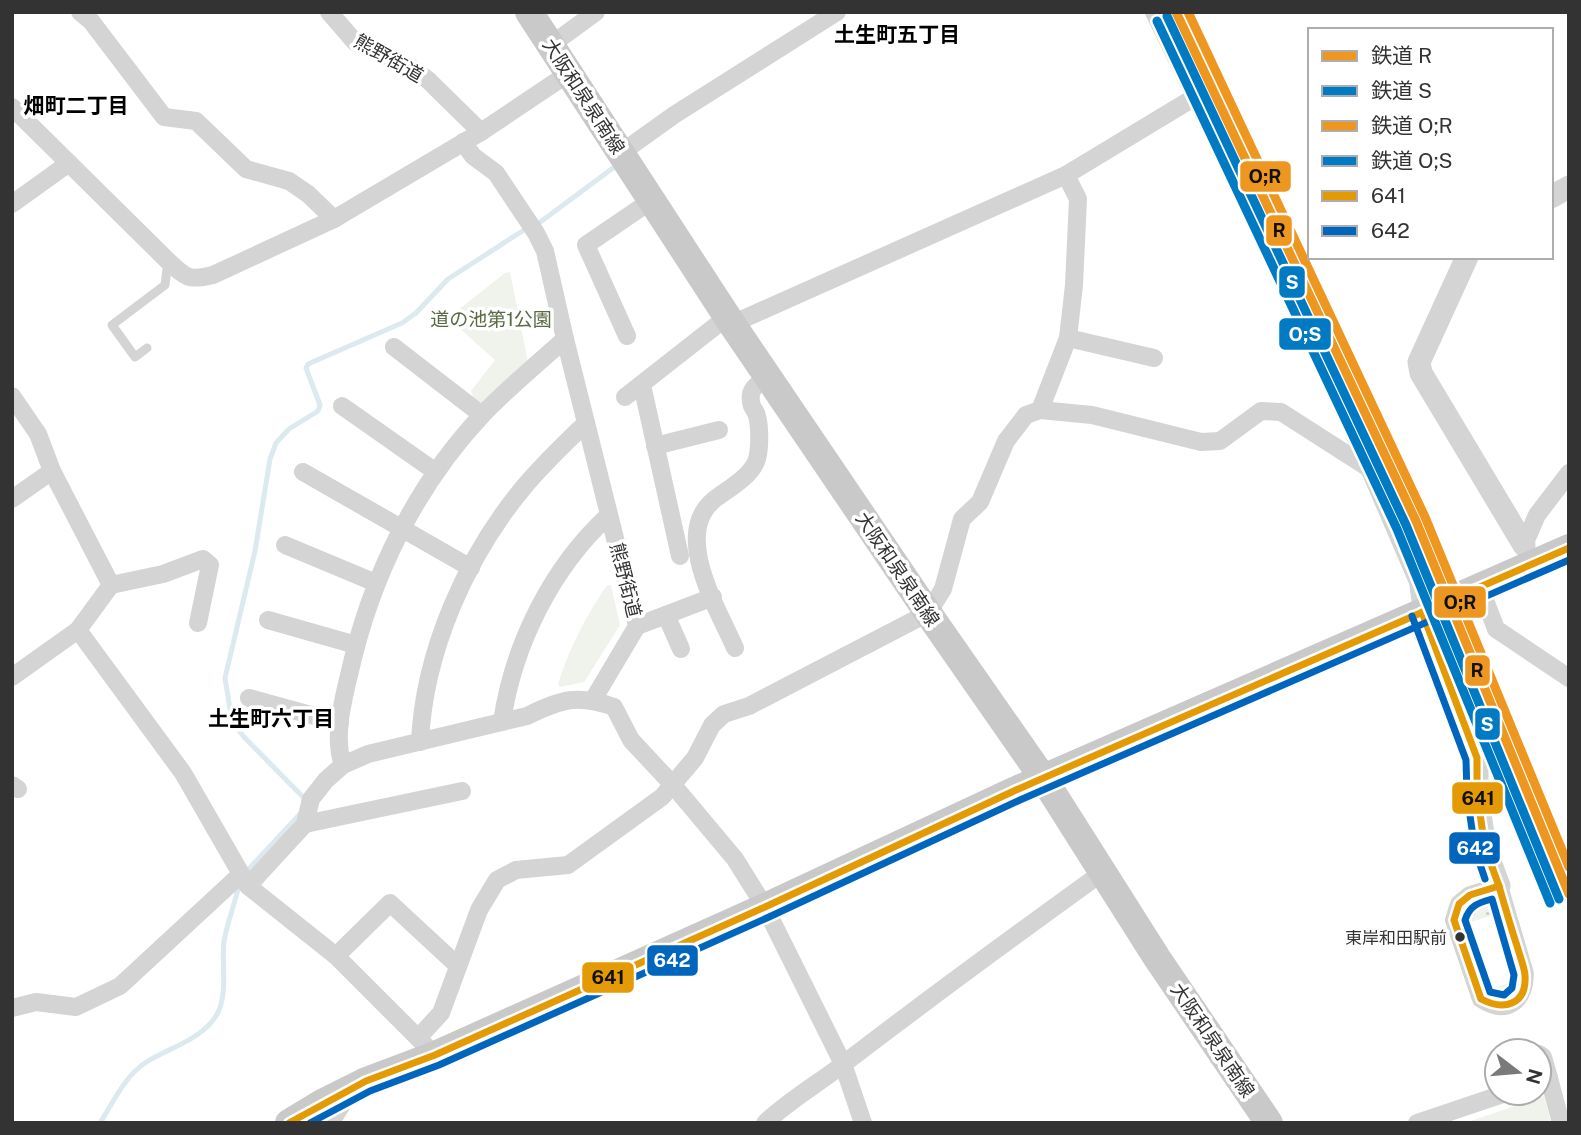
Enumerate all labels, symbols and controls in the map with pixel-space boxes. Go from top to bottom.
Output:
district label: 土生町五丁目 [834,22,960,47]
legend [1308,28,1553,259]
street label: 熊野街道 [351,29,427,87]
street label: 大阪和泉泉南線 [539,34,629,158]
text: 鉄道 R [1371,43,1432,68]
text: 鉄道 S [1371,78,1432,103]
district label: 畑町二丁目 [24,93,129,118]
text: 鉄道 O;R [1371,113,1453,138]
text: 鉄道 O;S [1371,148,1453,173]
line badge: O;R [1239,160,1292,193]
text: O;R [1249,165,1281,187]
text: 641 [1371,183,1406,208]
line badge: R [1265,214,1293,247]
text: 642 [1371,218,1410,243]
text: R [1272,219,1286,241]
line badge: S [1278,265,1306,299]
text: S [1285,271,1299,293]
park label: 道の池第1公園 [430,308,552,330]
line badge: O;S [1278,317,1332,351]
text: O;S [1289,323,1321,345]
street label: 大阪和泉泉南線 [852,508,944,630]
street label: 熊野街道 [606,540,646,620]
line badge: O;R [1433,585,1487,619]
text: O;R [1444,591,1476,613]
line badge: R [1464,654,1491,687]
text: R [1470,659,1484,681]
district label: 土生町六丁目 [208,706,334,731]
line badge: S [1474,707,1501,741]
text: S [1480,713,1494,735]
line badge: 641 [1451,781,1504,815]
text: 641 [1461,787,1495,809]
line badge: 642 [1448,831,1501,865]
text: 642 [1456,837,1494,859]
place label: 東岸和田駅前 [1345,928,1447,948]
marker: 東岸和田駅前 [1453,930,1467,944]
line badge: 642 [646,944,699,977]
text: 642 [653,949,691,971]
line badge: 641 [581,961,635,994]
text: 641 [591,966,625,988]
street label: 大阪和泉泉南線 [1167,979,1259,1101]
north arrow [1483,1037,1553,1107]
text: N [1522,1067,1547,1087]

